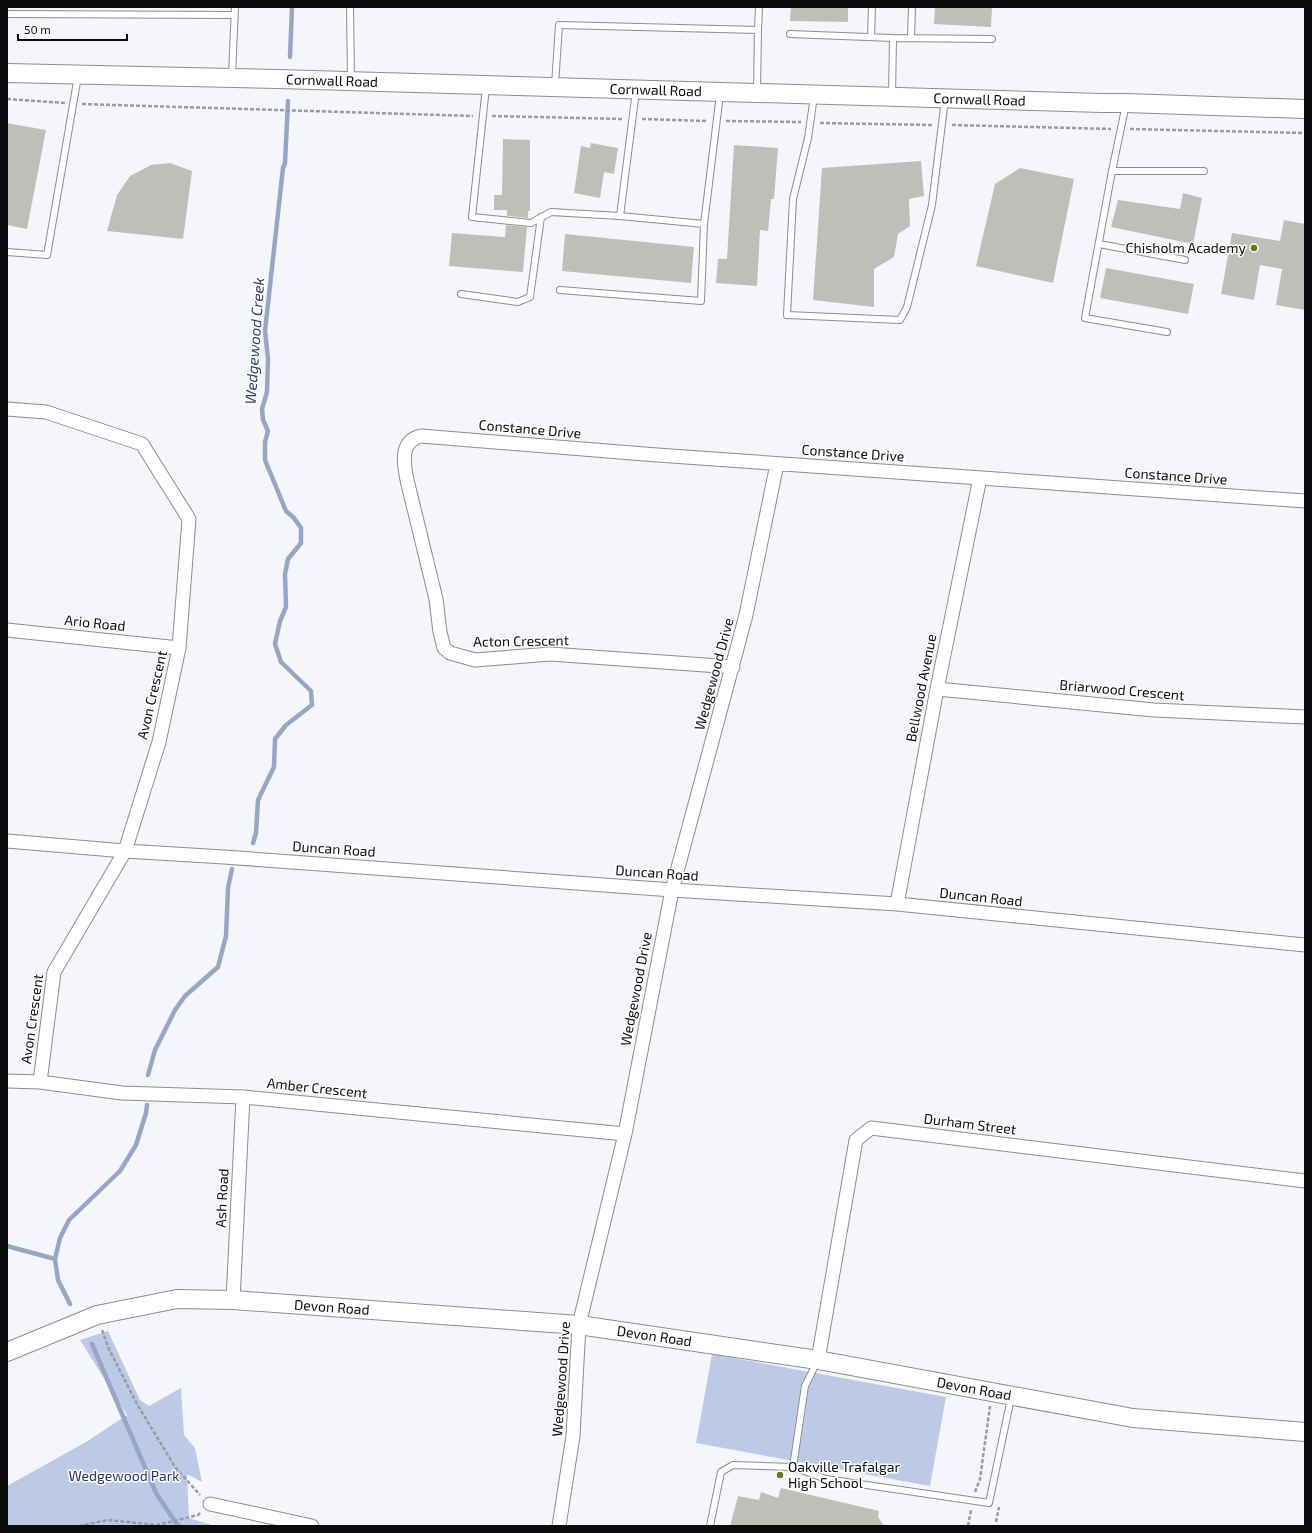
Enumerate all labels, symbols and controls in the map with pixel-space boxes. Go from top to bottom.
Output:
scale bar [18,16,127,42]
text: 50 m [24,22,51,36]
street label: Cornwall Road [286,70,378,90]
street label: Cornwall Road [609,80,702,99]
street label: Cornwall Road [933,89,1026,109]
place label: Chisholm Academy [1126,239,1247,256]
marker: Chisholm Academy [1249,243,1259,253]
water label: Wedgewood Creek [241,277,267,405]
street label: Constance Drive [478,416,582,441]
street label: Constance Drive [801,440,905,465]
street label: Constance Drive [1124,463,1228,488]
street label: Ario Road [64,611,126,634]
street label: Wedgewood Drive [690,616,737,732]
street label: Acton Crescent [473,631,569,650]
street label: Bellwood Avenue [902,633,939,743]
street label: Avon Crescent [133,649,170,741]
street label: Briarwood Crescent [1059,676,1185,703]
street label: Duncan Road [292,837,376,860]
street label: Duncan Road [615,861,699,884]
street label: Duncan Road [939,884,1023,909]
street label: Wedgewood Drive [616,931,655,1047]
street label: Avon Crescent [17,973,46,1065]
street label: Amber Crescent [266,1074,368,1101]
street label: Durham Street [923,1109,1017,1138]
street label: Ash Road [211,1168,232,1228]
street label: Devon Road [294,1295,370,1318]
street label: Wedgewood Drive [548,1321,573,1437]
street label: Devon Road [616,1322,693,1349]
street label: Devon Road [935,1373,1013,1403]
place label: Oakville Trafalgar High School [788,1458,900,1491]
park label: Wedgewood Park [68,1467,180,1484]
marker: Oakville Trafalgar High School [775,1470,785,1480]

